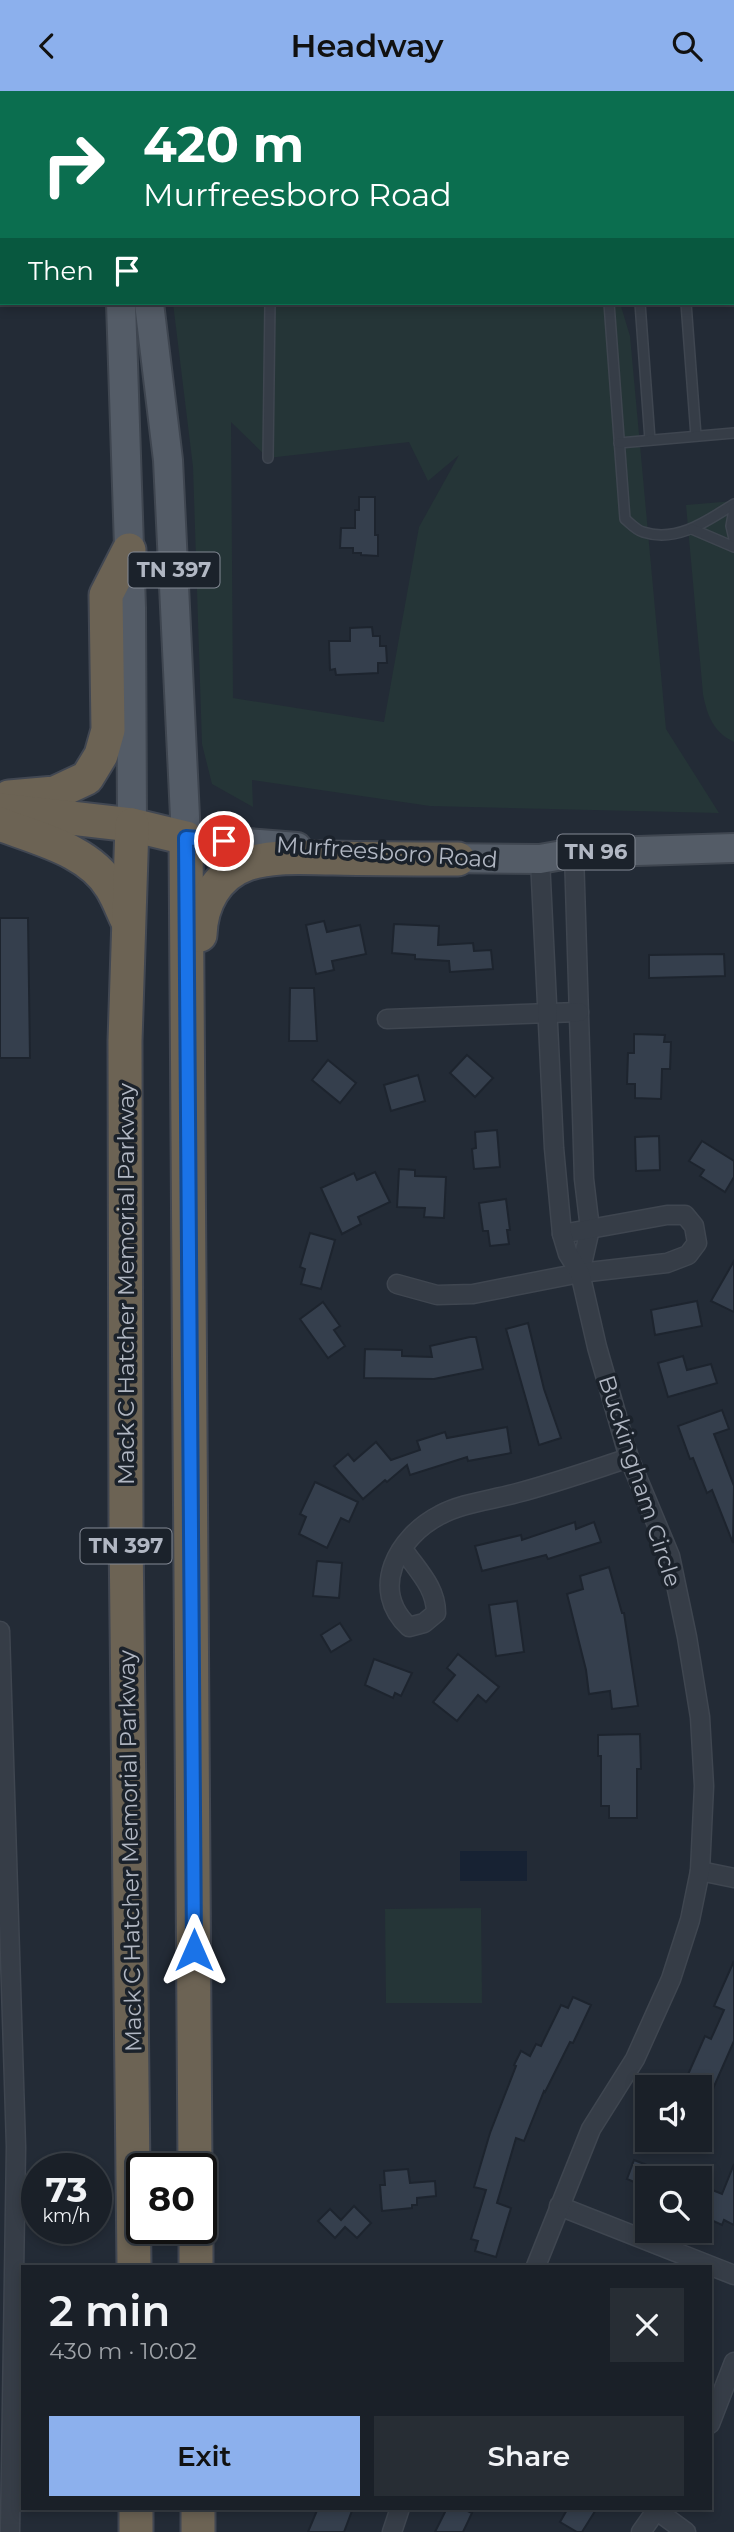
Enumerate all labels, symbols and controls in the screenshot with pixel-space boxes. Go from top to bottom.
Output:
text: Headway [291,26,443,65]
icon: back [28,27,66,65]
icon: search [668,27,706,65]
text: 420 m [143,115,304,174]
icon: right [28,119,119,210]
text: Murfreesboro Road [143,175,452,214]
icon: arrive [108,252,146,290]
text: Then [28,255,94,287]
road number: TN 397 [128,553,220,587]
pin [194,811,254,871]
icon: arrive [205,822,243,860]
street label: Murfreesboro Road [275,830,499,874]
road number: TN 96 [558,835,634,869]
street label: Mack C Hatcher Memorial Parkway [112,1082,140,1485]
street label: Buckingham Circle [593,1372,687,1590]
road number: TN 397 [80,1529,172,1563]
street label: Mack C Hatcher Memorial Parkway [112,1649,148,2052]
position arrow [157,1913,231,1987]
map controls [635,2075,712,2243]
button: sound [635,2075,712,2152]
speed limit sign: 80 [126,2153,217,2244]
button: search [635,2166,712,2243]
text: 73 [45,2168,88,2211]
text: km/h [42,2205,91,2227]
text: 2 min [49,2285,170,2337]
button: close [610,2288,684,2362]
text: 430 m · 10:02 [49,2337,197,2365]
button: Exit [49,2416,360,2496]
button: Share [374,2416,684,2496]

